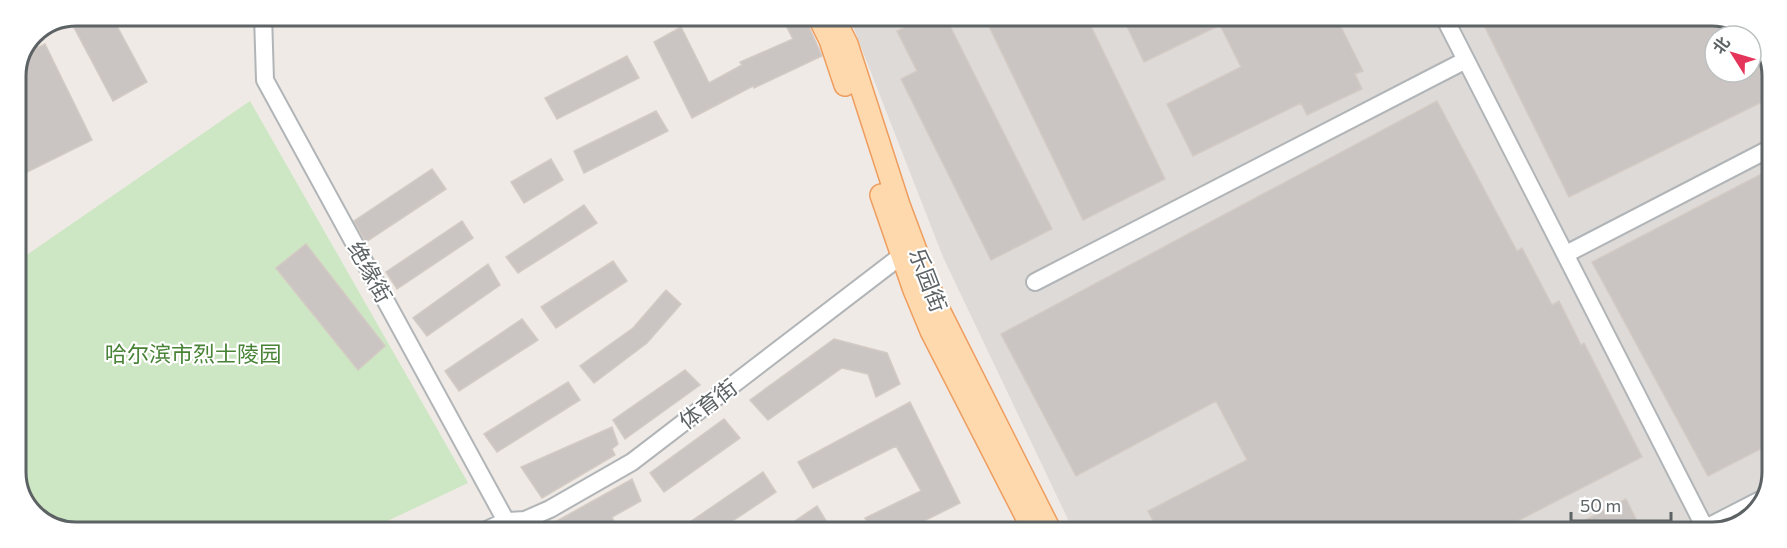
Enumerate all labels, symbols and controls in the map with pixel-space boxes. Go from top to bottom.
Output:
north arrow [1703,24,1763,84]
text: 北 [1708,33,1733,57]
street label: 绝缘街 [343,236,398,307]
street label: 乐园街 [904,244,953,315]
park label: 哈尔滨市烈士陵园 [105,340,281,367]
street label: 体育街 [673,373,742,434]
scale bar [1571,485,1672,523]
text: 50 m [1580,494,1621,516]

